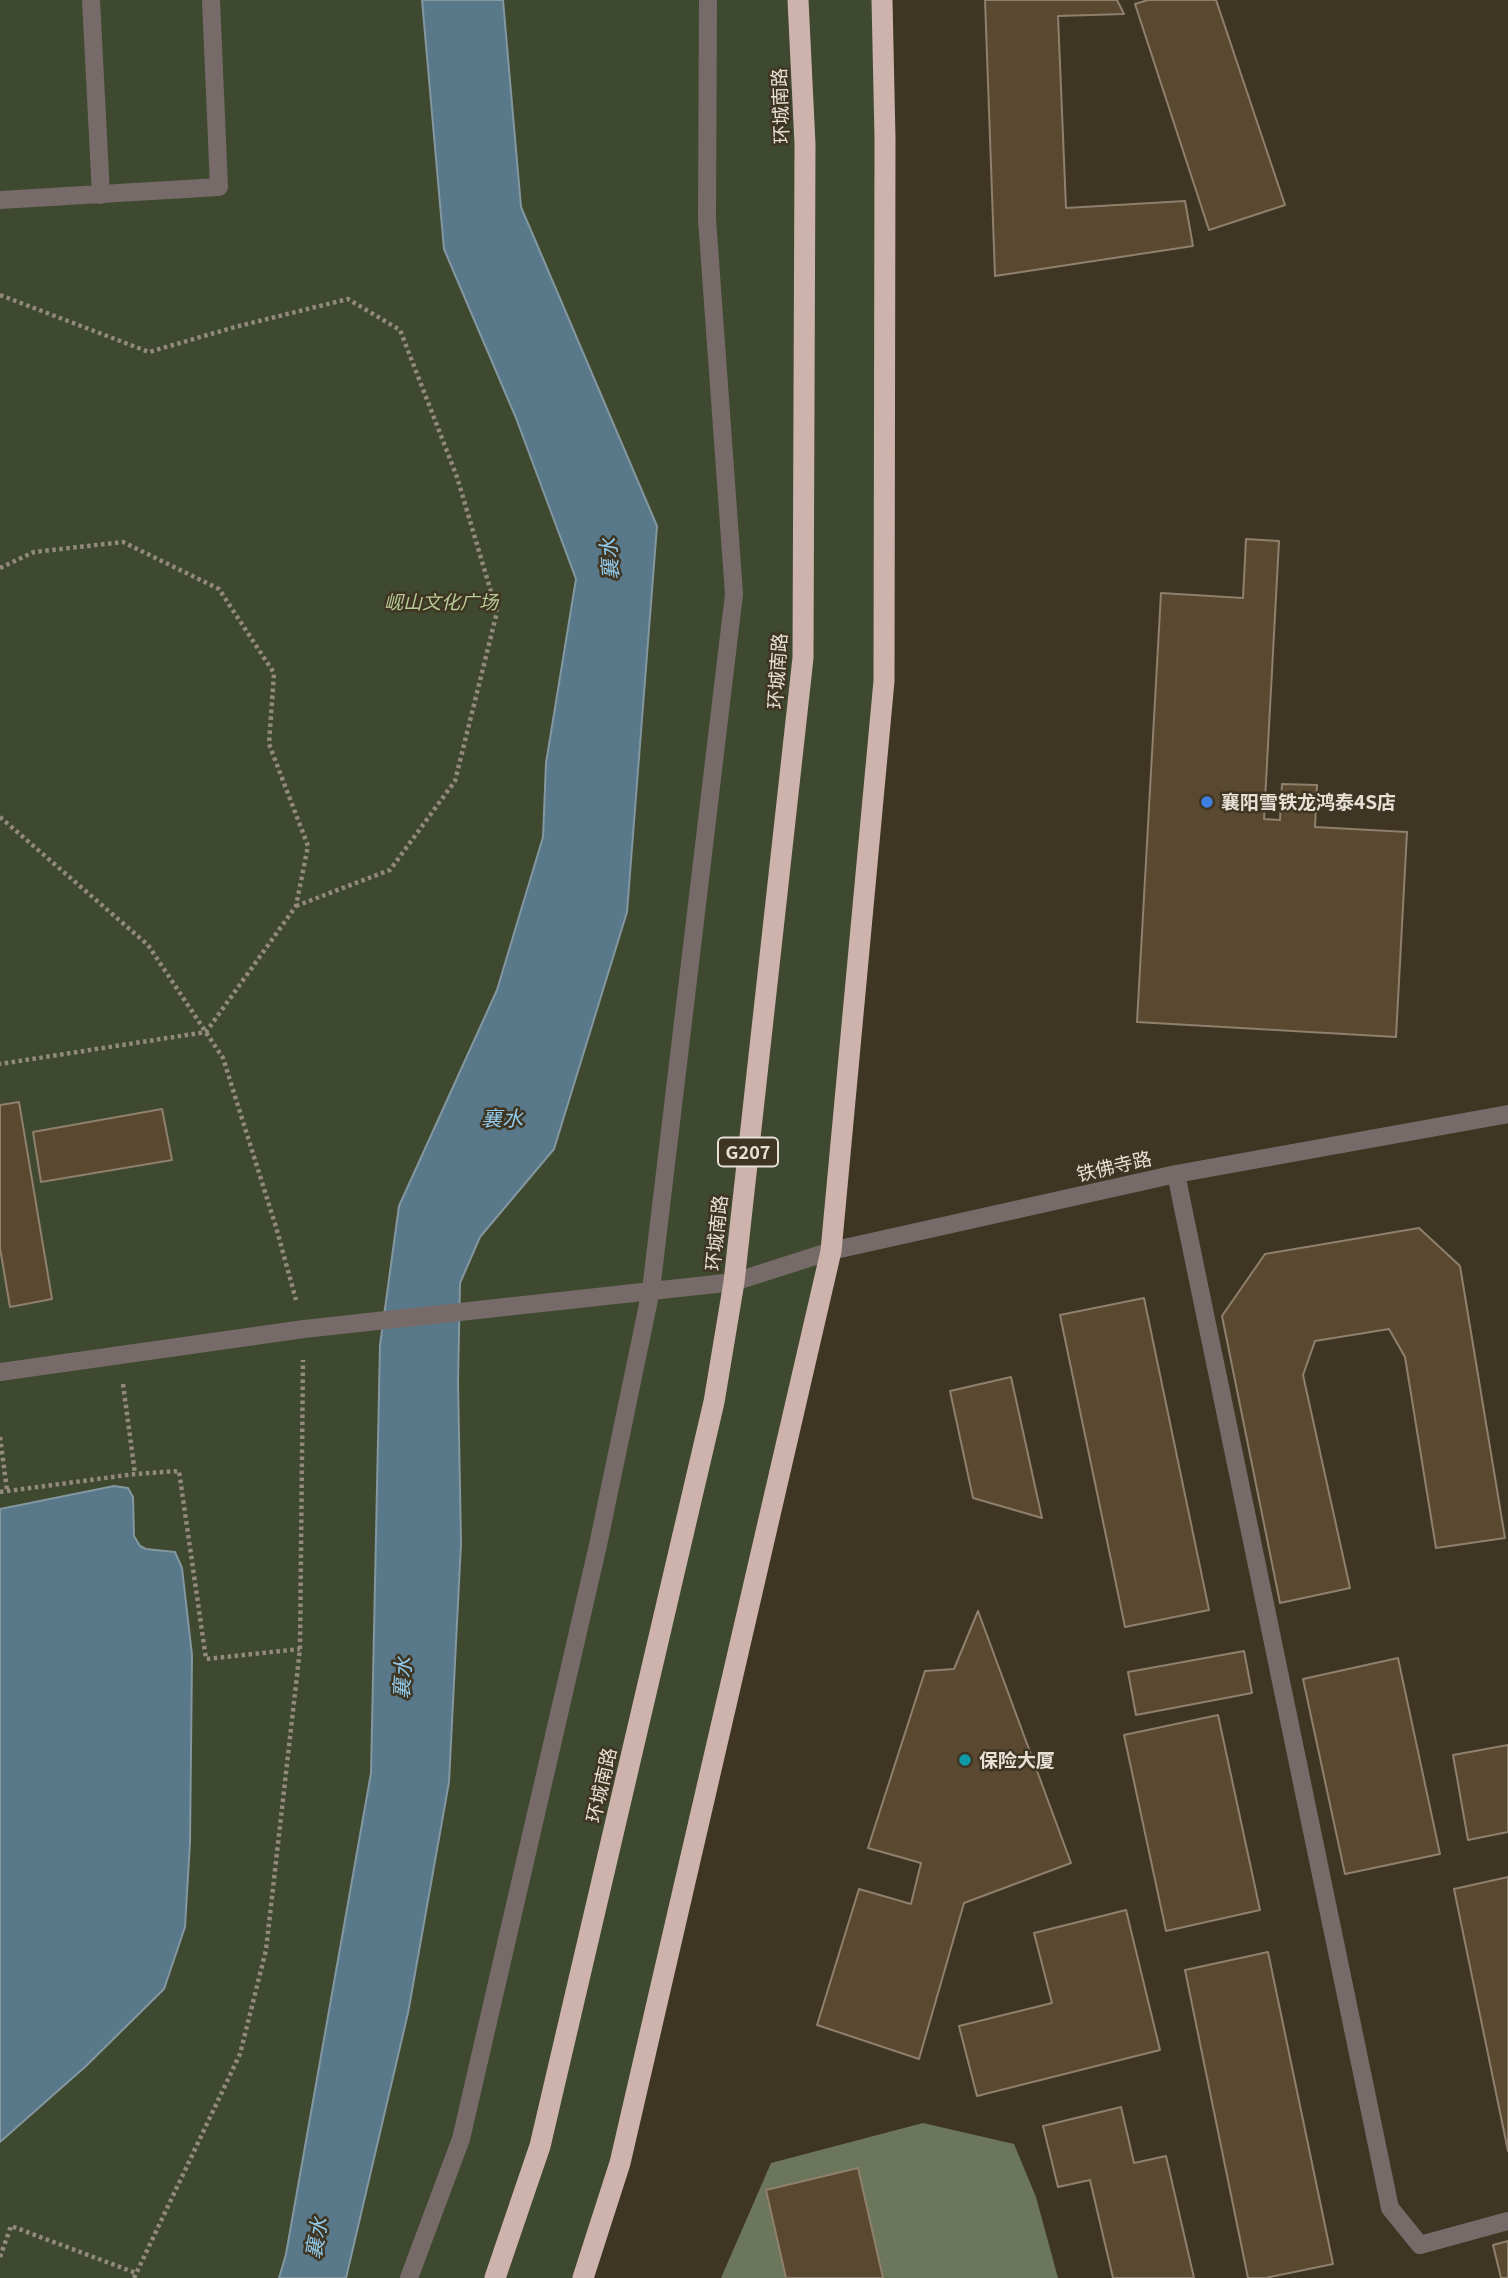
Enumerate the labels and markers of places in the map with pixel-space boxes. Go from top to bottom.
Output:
place label: 襄阳雪铁龙鸿泰4S店 [1221,791,1396,813]
marker: 襄阳雪铁龙鸿泰4S店 [1199,794,1215,810]
place label: 保险大厦 [979,1749,1055,1771]
marker: 保险大厦 [957,1752,973,1768]

